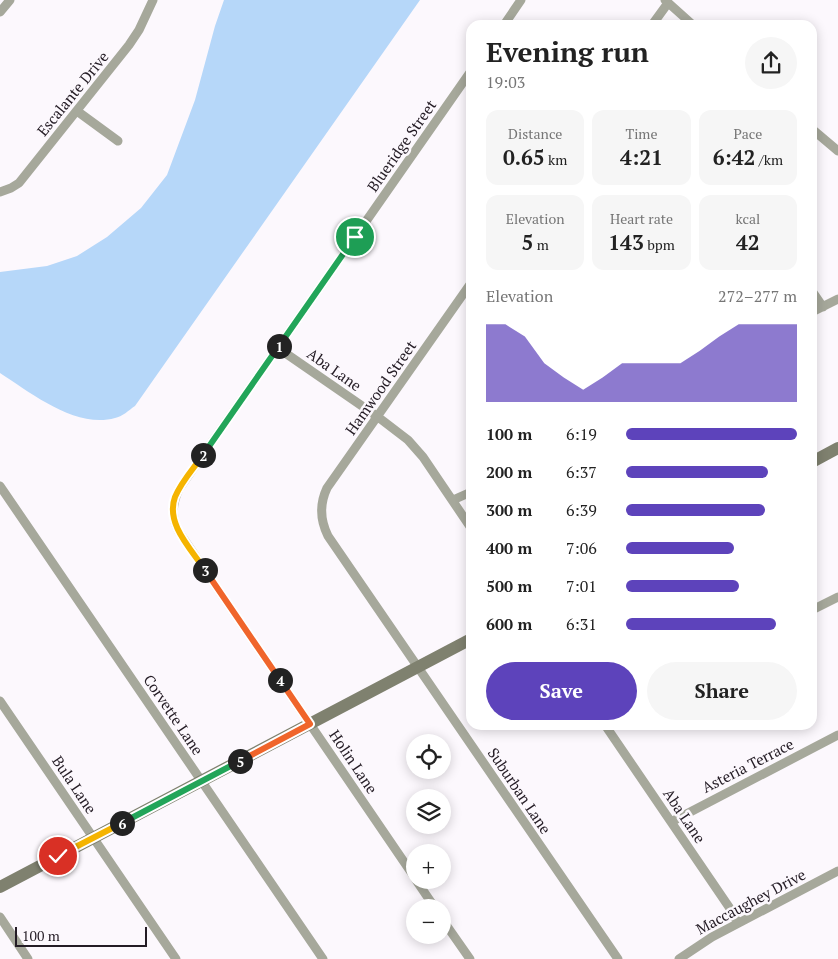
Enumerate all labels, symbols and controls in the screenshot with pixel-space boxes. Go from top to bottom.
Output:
text: Evening run [486,33,649,70]
button: share [745,37,797,89]
street label: Escalante Drive [32,47,113,140]
text: 19:03 [486,71,525,93]
street label: Blueridge Street [362,95,440,195]
text: Distance [508,124,562,143]
text: Time [625,124,658,143]
text: Pace [733,124,762,143]
text: 0.65 [503,143,545,171]
text: 4:21 [620,143,663,171]
text: 6:42 [713,143,755,171]
text: km [545,150,567,169]
text: /km [755,150,783,169]
text: Elevation [506,209,565,228]
text: Heart rate [610,209,673,228]
text: kcal [735,209,760,228]
pin [334,216,376,258]
icon: arrive [341,223,369,251]
text: 5 [521,228,533,256]
text: 143 [608,228,644,256]
text: 42 [736,228,760,256]
text: m [533,235,549,254]
text: bpm [644,235,675,254]
text: Elevation [486,285,553,307]
text: 272–277 m [718,285,797,307]
pin: 1 [266,334,292,358]
street label: Hamwood Street [340,336,420,439]
text: 1 [276,337,283,356]
street label: Aba Lane [303,343,366,395]
text: 100 m [486,423,532,445]
text: 6:19 [566,423,597,445]
pin: 2 [190,442,216,468]
text: 2 [200,446,207,465]
text: 200 m [486,461,532,483]
text: 6:37 [566,461,597,483]
text: 300 m [486,499,532,521]
text: 6:39 [566,499,597,521]
text: 400 m [486,537,532,559]
text: 7:06 [566,537,597,559]
pin: 3 [192,558,218,582]
text: 3 [202,561,209,580]
text: 500 m [486,575,532,597]
text: 7:01 [566,575,597,597]
text: 600 m [486,613,532,635]
text: 6:31 [566,613,597,635]
button: Save [486,662,637,720]
button: Share [647,662,797,720]
pin: 4 [268,668,292,692]
street label: Corvette Lane [140,670,208,759]
text: 4 [277,671,284,690]
street label: Holin Lane [325,726,383,797]
street label: Asteria Terrace [698,733,797,797]
map controls [406,734,451,944]
button: locate [406,734,451,779]
street label: Suburban Lane [484,743,556,837]
pin: 5 [228,748,252,774]
street label: Bula Lane [48,752,102,817]
text: 5 [237,752,244,771]
street label: Aba Lane [659,784,710,847]
button: layers [406,789,451,834]
pin: 6 [110,810,134,836]
text: 6 [119,814,126,833]
pin [37,835,79,877]
icon: check [44,842,72,870]
button: + [406,844,451,889]
street label: Maccaughey Drive [692,864,809,938]
button: − [406,899,451,944]
scale bar [15,924,148,947]
text: 100 m [22,926,60,945]

